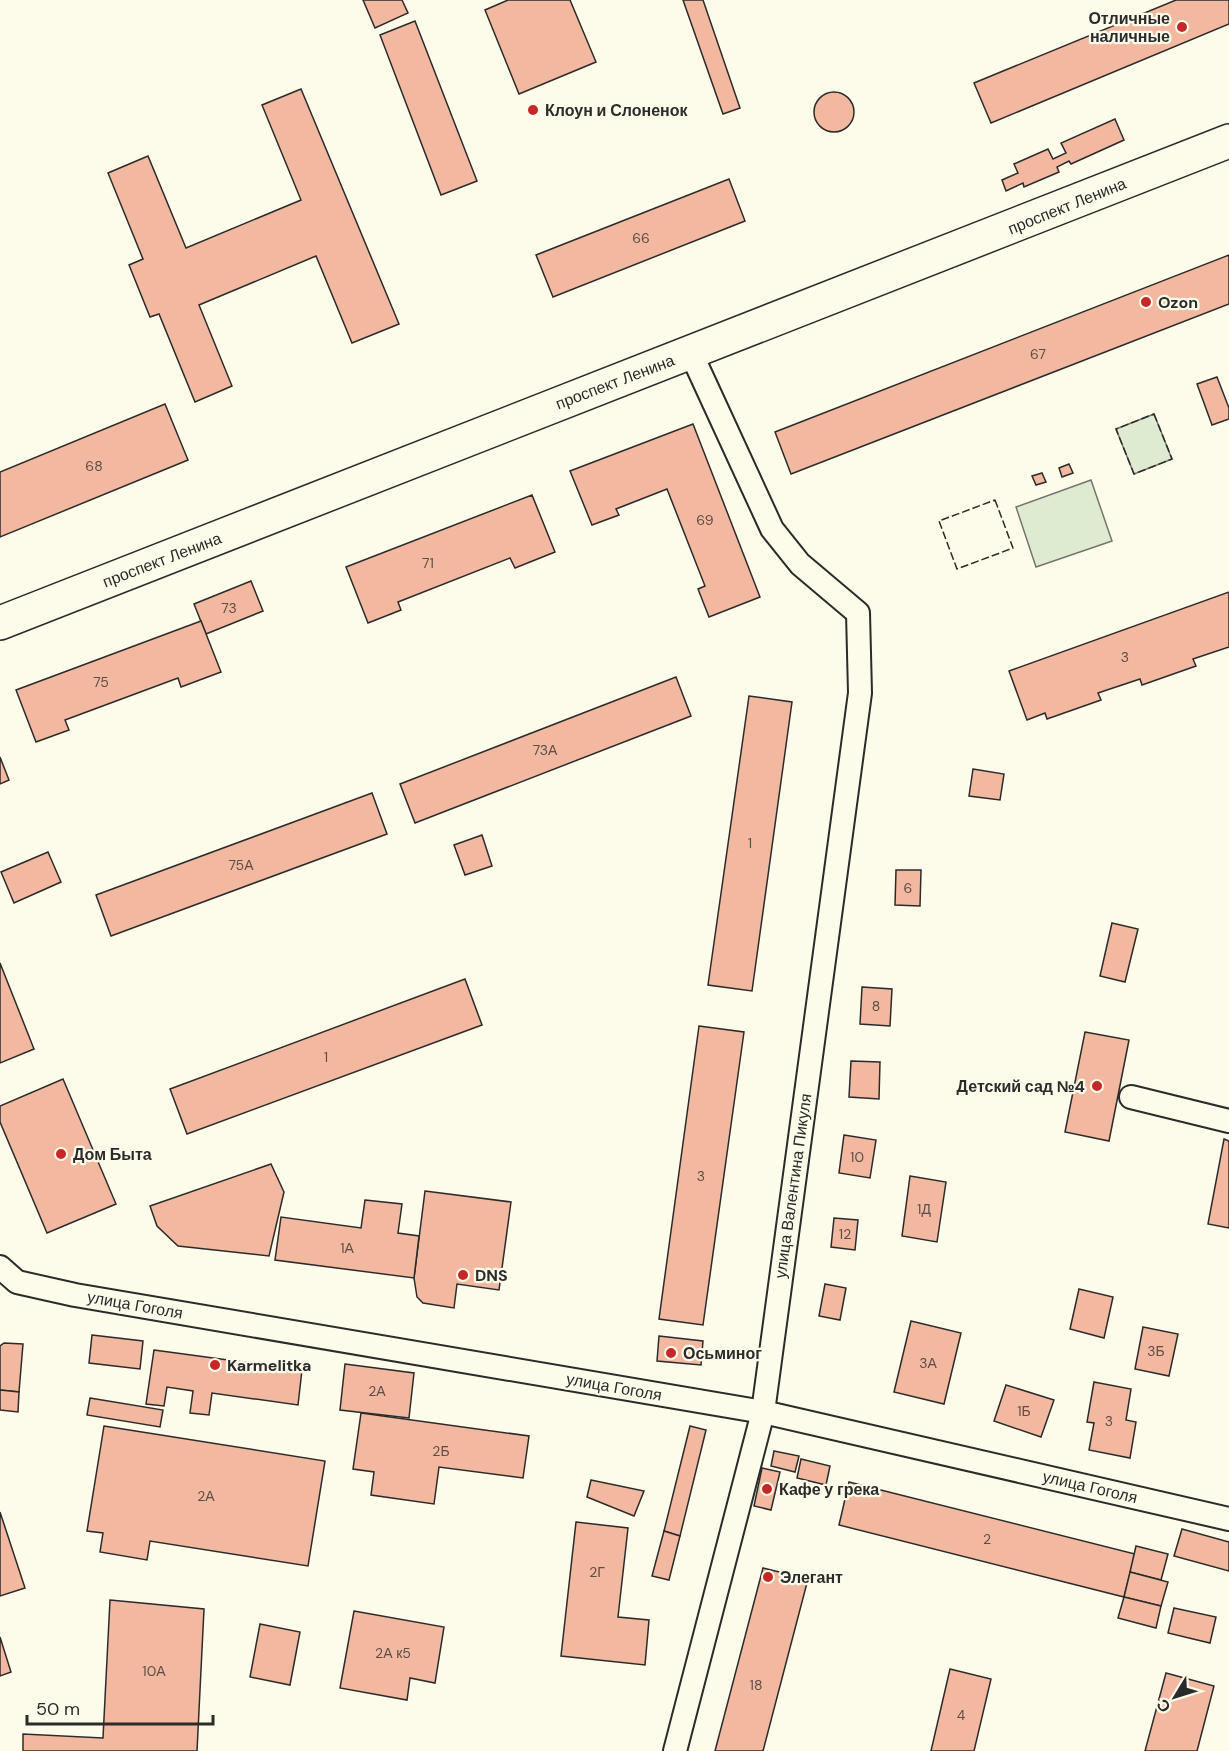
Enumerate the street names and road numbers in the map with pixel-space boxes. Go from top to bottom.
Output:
street label: проспект Ленина [1005,173,1129,239]
street label: проспект Ленина [553,350,678,414]
street label: проспект Ленина [100,528,225,592]
street label: улица Валентина Пикуля [770,1092,816,1280]
street label: улица Гоголя [86,1286,184,1324]
street label: улица Гоголя [565,1368,663,1406]
street label: улица Гоголя [1040,1466,1140,1508]

